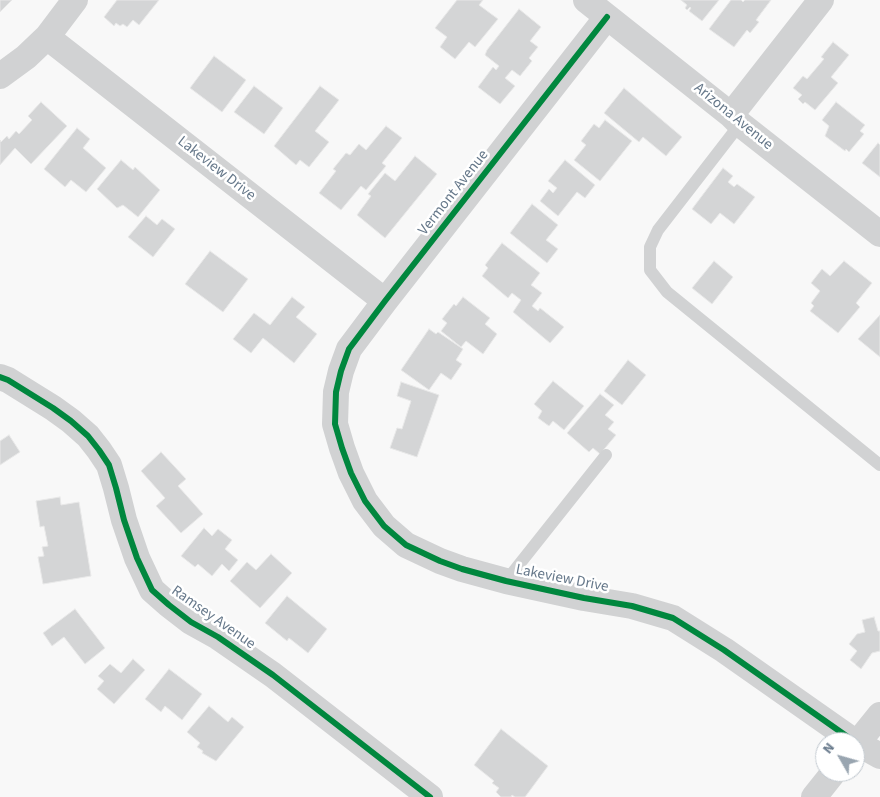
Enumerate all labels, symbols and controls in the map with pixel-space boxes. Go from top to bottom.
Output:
street label: Arizona Avenue [690,80,776,154]
street label: Lakeview Drive [173,133,259,205]
street label: Vermont Avenue [415,147,493,239]
street label: Lakeview Drive [514,561,610,597]
street label: Ramsey Avenue [167,582,259,654]
north arrow [815,732,865,782]
text: N [818,739,840,758]

